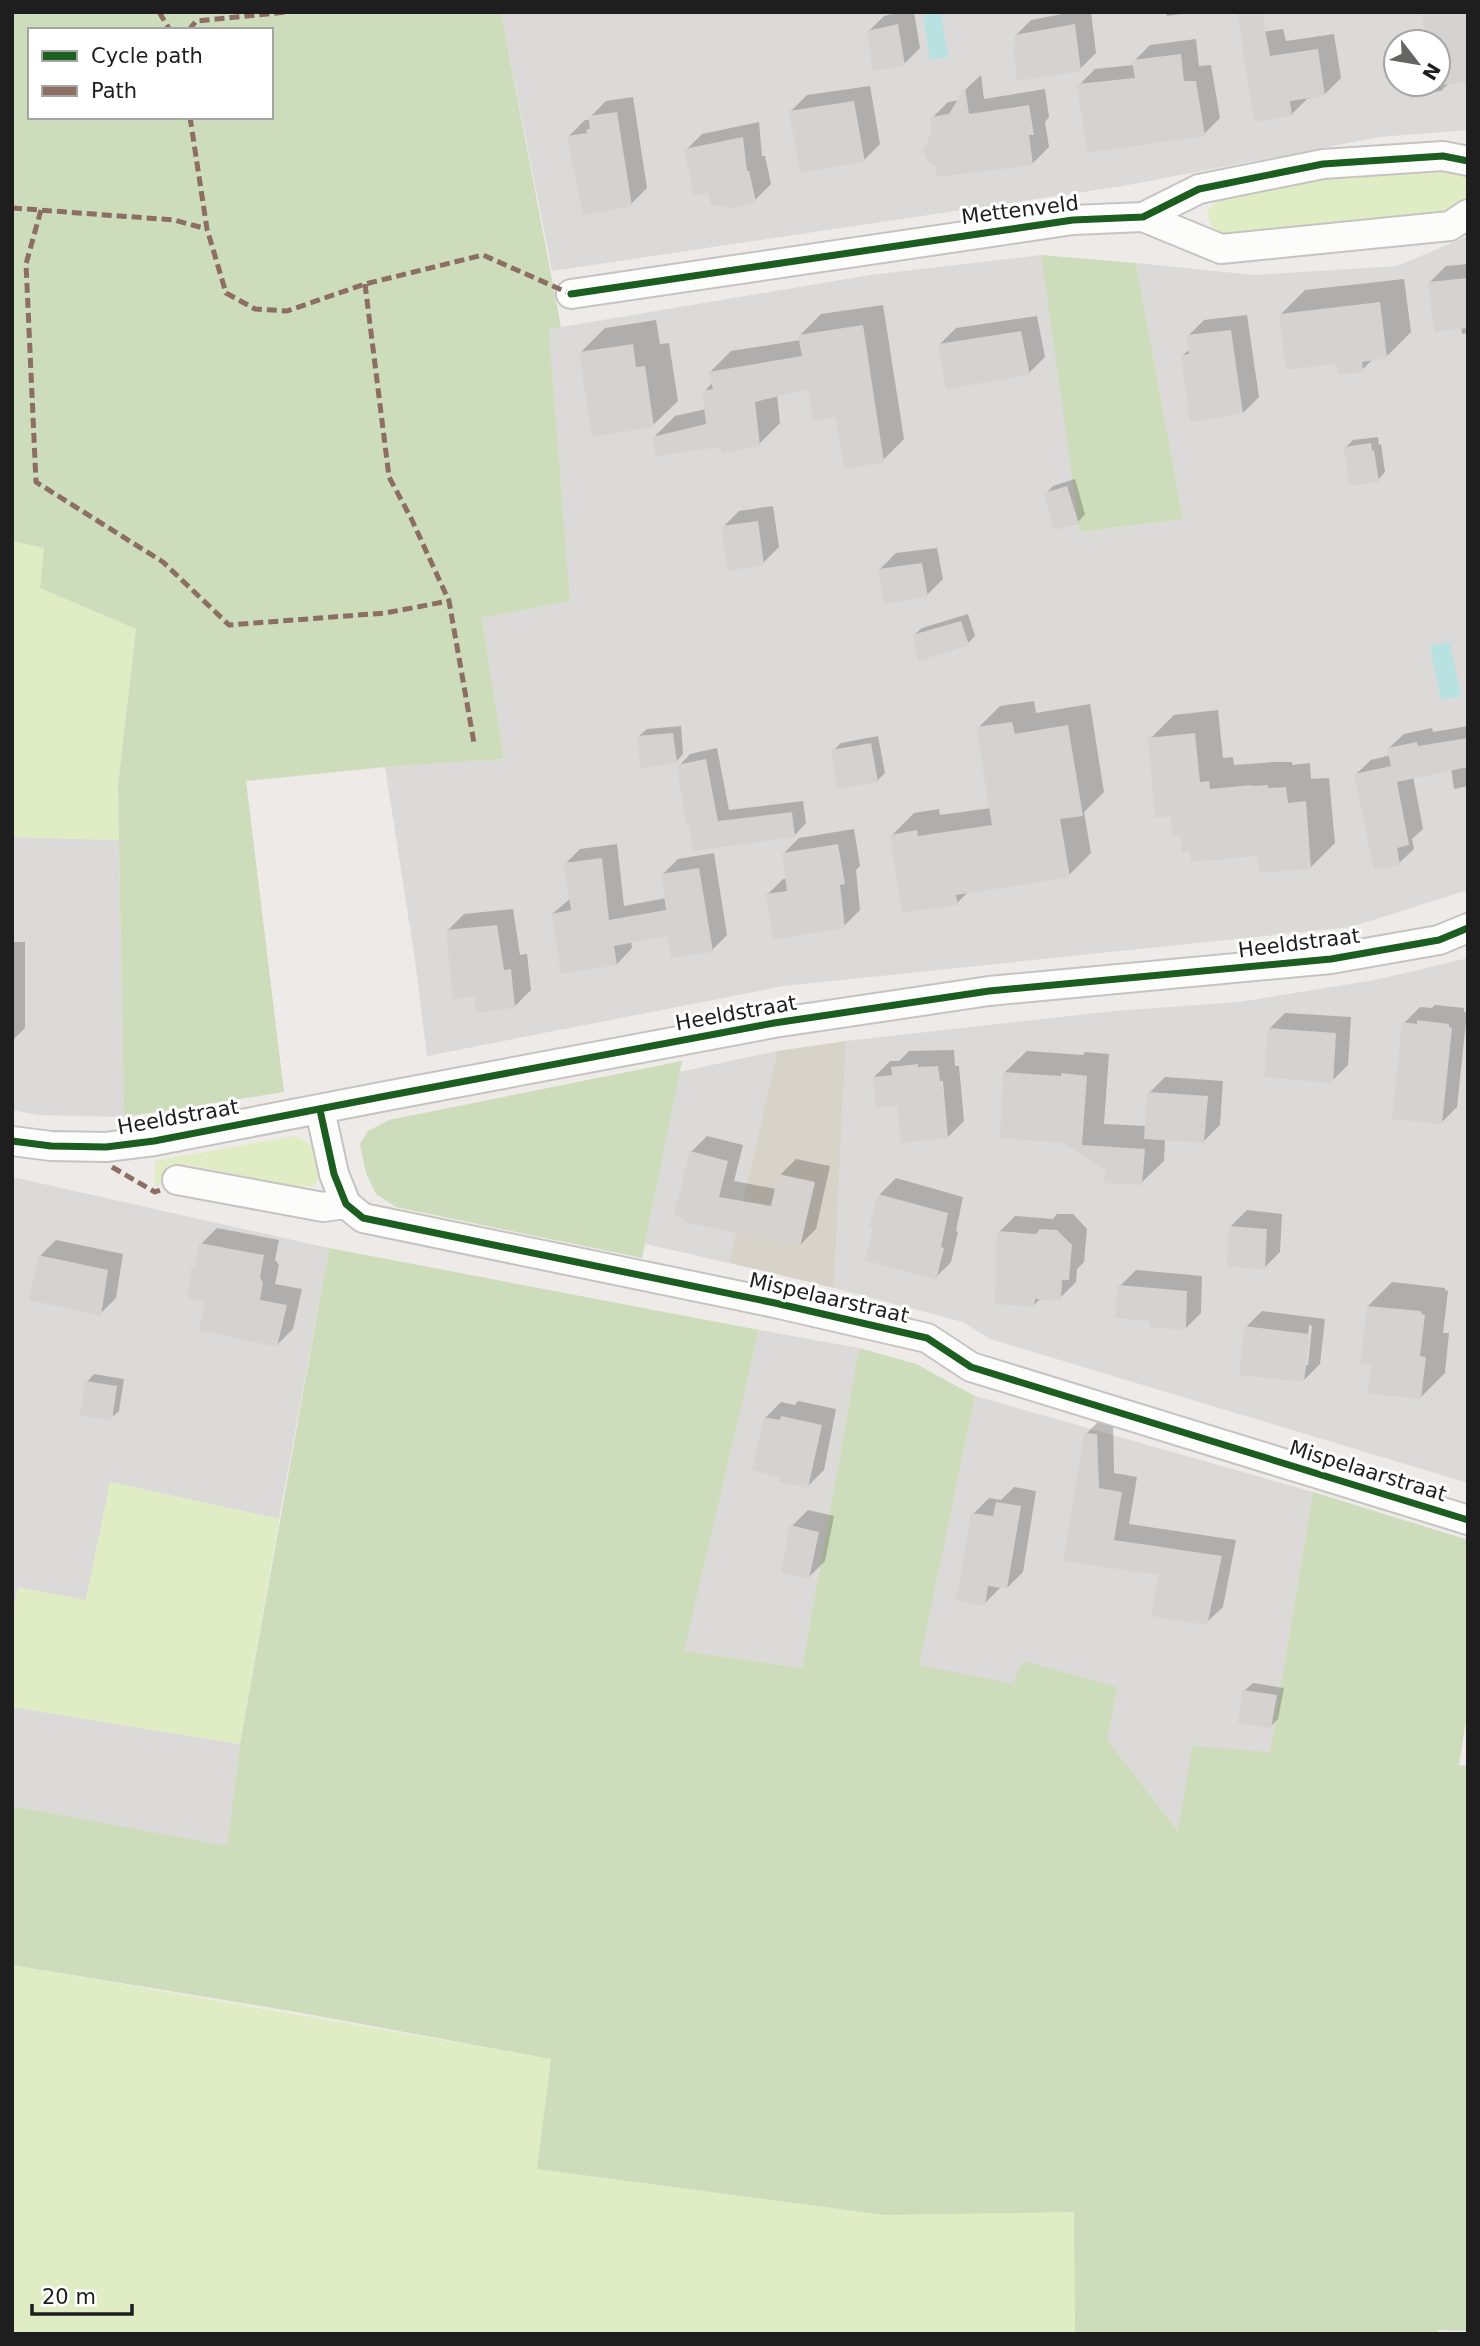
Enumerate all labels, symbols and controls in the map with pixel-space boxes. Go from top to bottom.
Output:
legend [28,28,273,119]
north arrow [1382,28,1452,98]
text: Cycle path [91,44,203,68]
text: N [1418,59,1445,84]
text: Path [91,79,137,103]
street label: Mettenveld [960,191,1080,229]
street label: Heeldstraat [1237,924,1361,962]
street label: Heeldstraat [674,991,798,1035]
street label: Heeldstraat [116,1095,240,1139]
street label: Mispelaarstraat [747,1268,911,1328]
street label: Mispelaarstraat [1286,1436,1450,1506]
scale bar [32,2272,131,2316]
text: 20 m [42,2285,96,2309]

